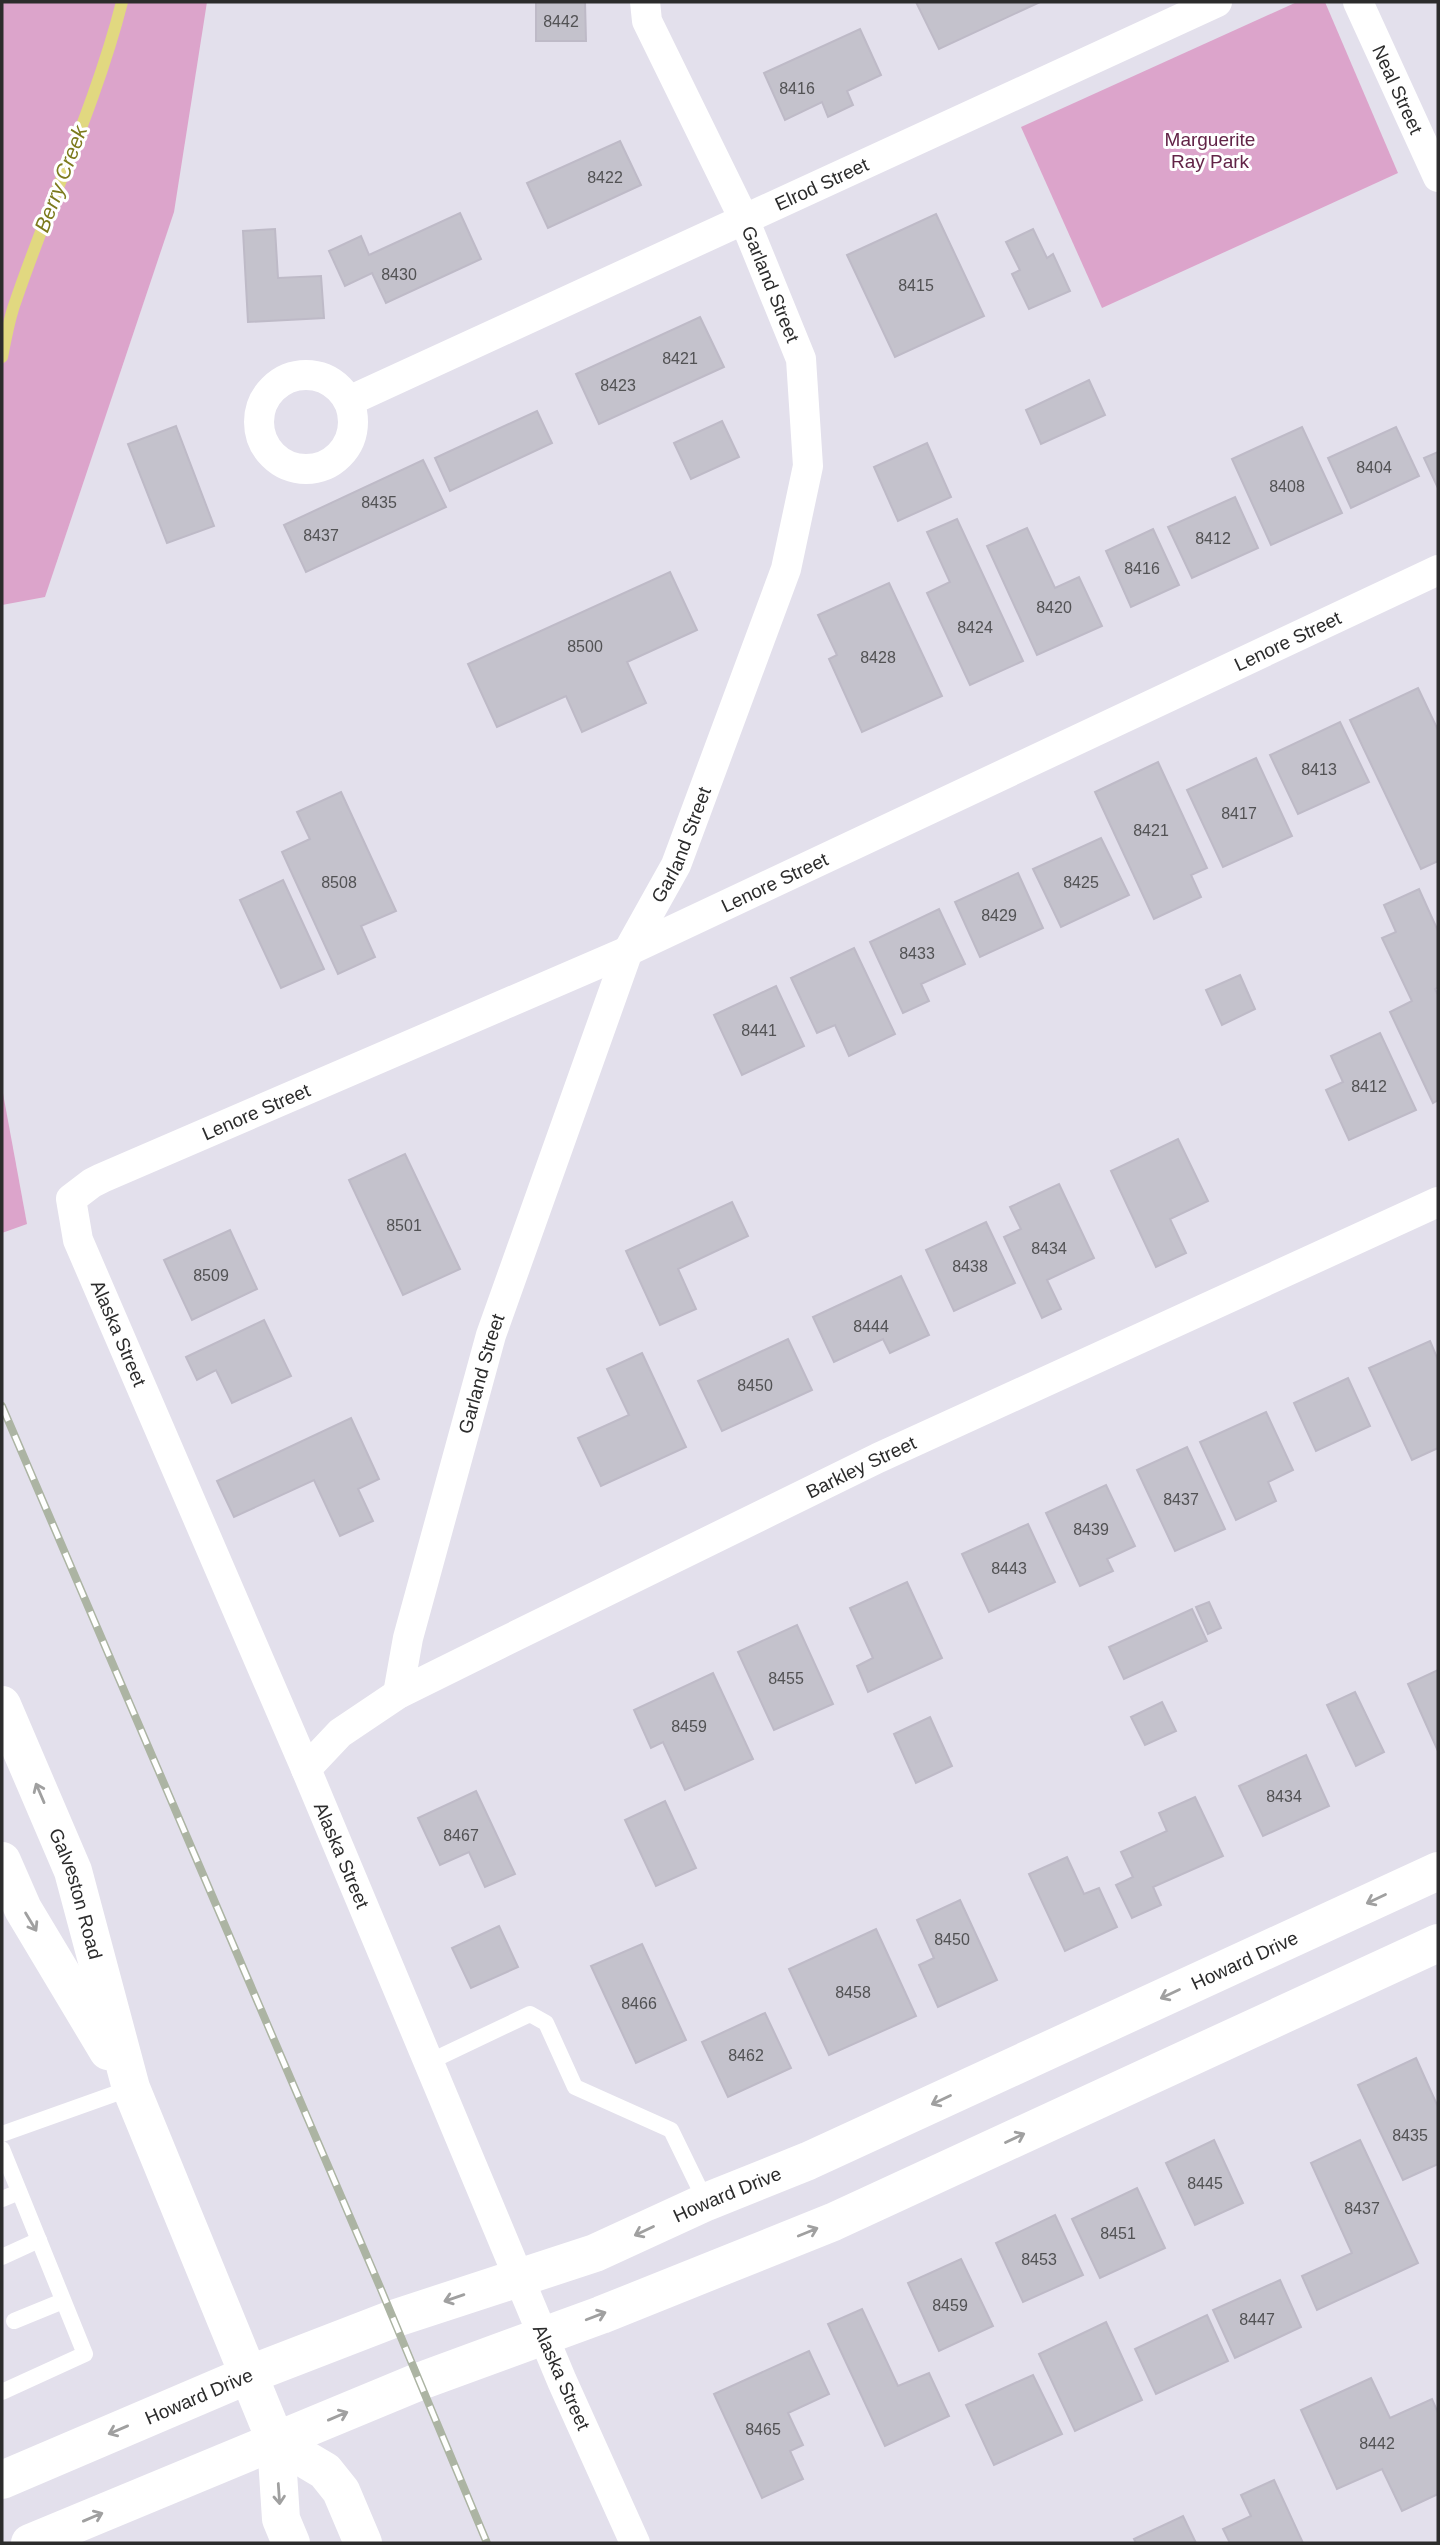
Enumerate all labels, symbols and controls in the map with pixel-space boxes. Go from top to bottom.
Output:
house number: 8442 [543,13,579,30]
street label: Neal Street [1368,42,1427,138]
house number: 8416 [779,80,815,97]
water label: Berry Creek [30,121,92,235]
park label: Marguerite Ray Park [1165,129,1255,172]
street label: Elrod Street [772,153,872,215]
house number: 8422 [587,169,623,186]
street label: Garland Street [738,223,804,346]
house number: 8430 [381,266,417,283]
house number: 8415 [898,277,934,294]
house number: 8421 [662,350,698,367]
house number: 8423 [600,377,636,394]
house number: 8404 [1356,459,1392,476]
house number: 8408 [1269,478,1305,495]
house number: 8435 [361,494,397,511]
house number: 8437 [303,527,339,544]
house number: 8412 [1195,530,1231,547]
house number: 8416 [1124,560,1160,577]
house number: 8420 [1036,599,1072,616]
street label: Lenore Street [1231,607,1345,675]
house number: 8424 [957,619,993,636]
house number: 8500 [567,638,603,655]
house number: 8428 [860,649,896,666]
house number: 8413 [1301,761,1337,778]
street label: Garland Street [647,783,715,906]
house number: 8417 [1221,805,1257,822]
house number: 8421 [1133,822,1169,839]
street label: Lenore Street [718,848,832,917]
house number: 8508 [321,874,357,891]
house number: 8425 [1063,874,1099,891]
house number: 8429 [981,907,1017,924]
house number: 8433 [899,945,935,962]
house number: 8441 [741,1022,777,1039]
house number: 8412 [1351,1078,1387,1095]
street label: Lenore Street [199,1079,314,1144]
house number: 8501 [386,1217,422,1234]
house number: 8434 [1031,1240,1067,1257]
house number: 8438 [952,1258,988,1275]
house number: 8509 [193,1267,229,1284]
street label: Alaska Street [87,1277,151,1390]
street label: Garland Street [454,1310,509,1436]
house number: 8444 [853,1318,889,1335]
house number: 8450 [737,1377,773,1394]
street label: Barkley Street [803,1432,920,1503]
house number: 8437 [1163,1491,1199,1508]
house number: 8439 [1073,1521,1109,1538]
house number: 8443 [991,1560,1027,1577]
house number: 8455 [768,1670,804,1687]
house number: 8459 [671,1718,707,1735]
one-way arrow [32,1783,45,1804]
house number: 8434 [1266,1788,1302,1805]
street label: Alaska Street [310,1799,374,1912]
street label: Galveston Road [45,1825,106,1961]
house number: 8467 [443,1827,479,1844]
one-way arrow [1366,1893,1387,1906]
one-way arrow [24,1912,38,1932]
street label: Howard Drive [1188,1927,1301,1994]
house number: 8450 [934,1931,970,1948]
house number: 8458 [835,1984,871,2001]
one-way arrow [1159,1988,1181,2001]
house number: 8466 [621,1995,657,2012]
house number: 8462 [728,2047,764,2064]
one-way arrow [931,2093,952,2107]
house number: 8435 [1392,2127,1428,2144]
one-way arrow [1004,2131,1025,2144]
street label: Howard Drive [670,2163,784,2227]
house number: 8445 [1187,2175,1223,2192]
house number: 8437 [1344,2200,1380,2217]
one-way arrow [796,2224,818,2237]
one-way arrow [634,2225,655,2238]
house number: 8451 [1100,2225,1136,2242]
house number: 8453 [1021,2251,1057,2268]
one-way arrow [444,2293,466,2305]
house number: 8459 [932,2297,968,2314]
one-way arrow [585,2309,607,2322]
house number: 8447 [1239,2311,1275,2328]
street label: Alaska Street [529,2321,594,2434]
street label: Howard Drive [142,2364,256,2429]
one-way arrow [327,2408,349,2421]
house number: 8465 [745,2421,781,2438]
one-way arrow [107,2424,129,2437]
house number: 8442 [1359,2435,1395,2452]
one-way arrow [273,2482,286,2505]
one-way arrow [82,2510,104,2523]

